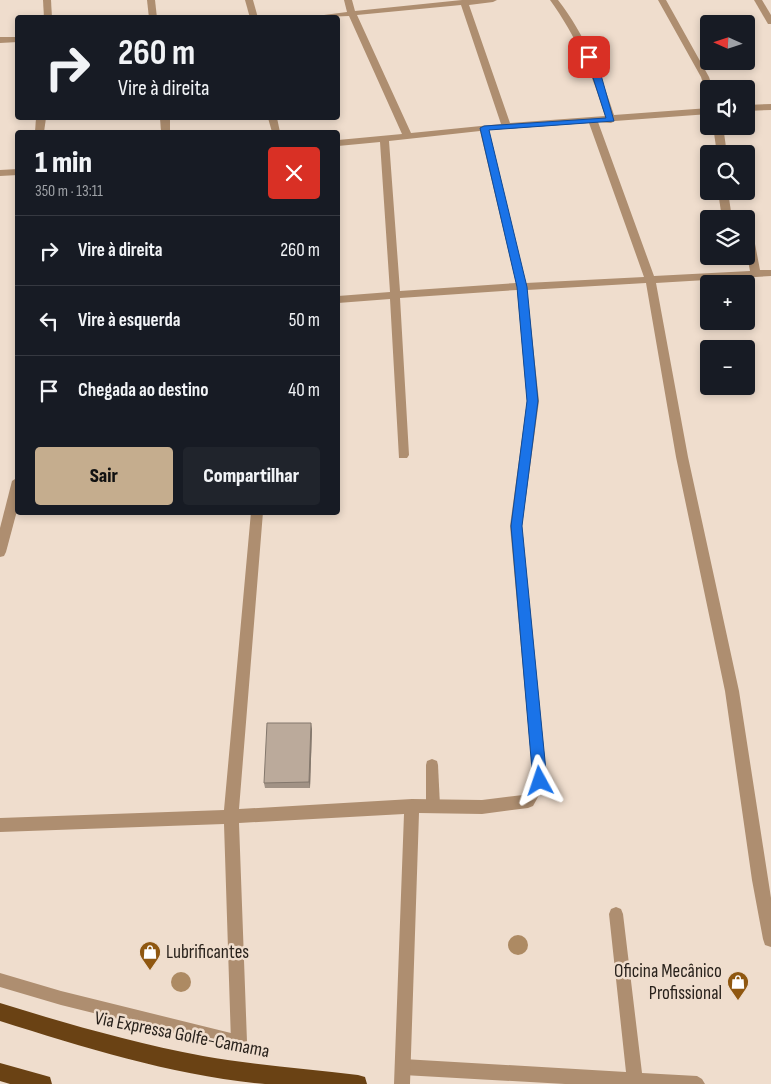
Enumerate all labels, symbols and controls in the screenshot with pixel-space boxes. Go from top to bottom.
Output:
north arrow [700,15,755,70]
map controls [700,15,755,395]
text: 260 m [118,32,195,75]
icon: right [35,35,100,100]
pin [568,36,610,78]
icon: arrive [575,43,603,71]
text: Vire à direita [118,75,210,102]
button: sound [700,80,755,135]
text: 1 min [35,145,92,181]
button: search [700,145,755,200]
button: close [268,147,320,199]
text: 350 m · 13:11 [35,182,103,201]
button: layers [700,210,755,265]
icon: right [35,237,63,265]
text: Vire à direita [78,239,162,262]
text: 260 m [280,239,320,262]
button: + [700,275,755,330]
icon: left [35,307,63,335]
text: Vire à esquerda [78,309,180,332]
text: 50 m [289,309,320,332]
button: − [700,340,755,395]
icon: arrive [35,377,63,405]
text: Chegada ao destino [78,379,208,402]
text: 40 m [288,379,320,402]
button: Sair [35,447,173,505]
button: Compartilhar [183,447,320,505]
position arrow [513,754,565,806]
shop icon: Lubrificantes [138,940,162,971]
place label: Lubrificantes [166,941,249,964]
place label: Oficina Mecânico Profissional [614,960,722,1005]
shop icon: Oficina Mecânico Profissional [726,970,750,1001]
street label: Via Expressa Golfe-Camama [93,1007,271,1063]

